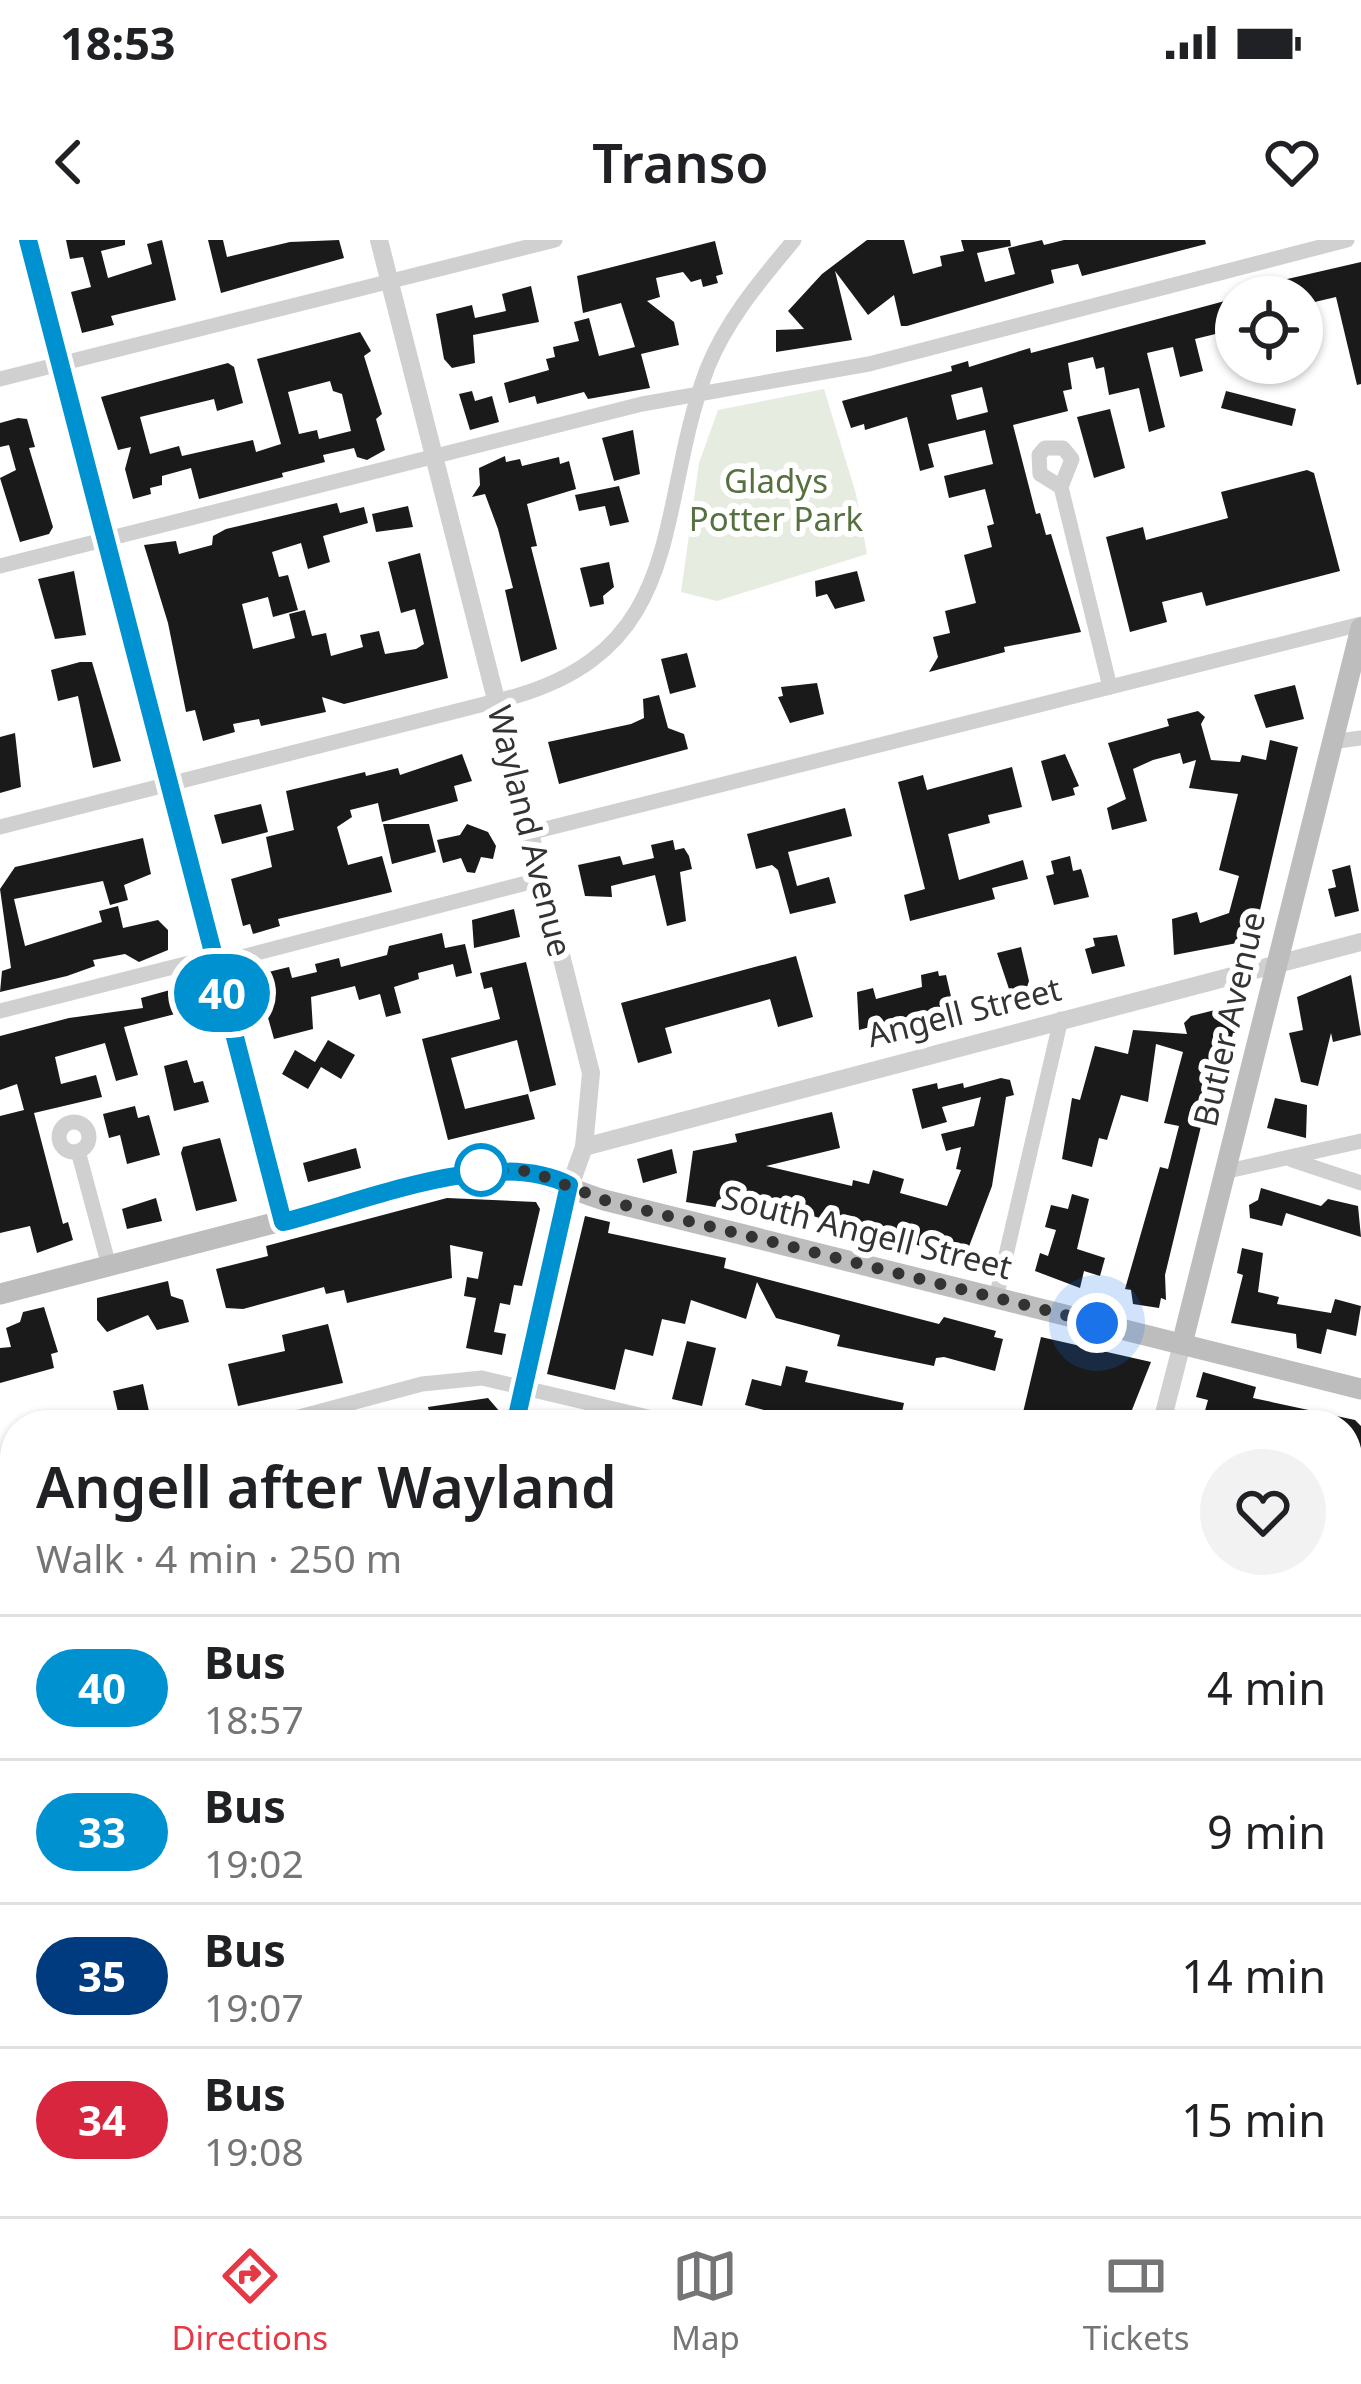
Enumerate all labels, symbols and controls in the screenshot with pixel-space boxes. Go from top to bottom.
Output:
text: 18:53 [60,12,176,73]
text: Transo [592,125,769,199]
icon: back [36,129,102,195]
icon: heart [1259,129,1325,195]
map controls [1215,276,1323,384]
button: locate [1215,276,1323,384]
park label: Gladys Potter Park [689,458,864,541]
street label: Wayland Avenue [478,700,583,961]
street label: Butler Avenue [1182,907,1275,1131]
line badge: 40 [168,954,276,1032]
text: 40 [198,964,246,1021]
street label: Angell Street [862,966,1066,1057]
unlabelled marker [456,1145,506,1195]
street label: South Angell Street [717,1174,1017,1289]
your location [1067,1293,1127,1353]
text: Angell after Wayland [36,1447,617,1525]
button: heart [1200,1449,1326,1575]
text: Walk · 4 min · 250 m [36,1531,402,1584]
text: Bus [204,1631,286,1692]
text: 4 min [1207,1657,1326,1718]
text: 40 [78,1659,126,1716]
text: 18:57 [204,1692,304,1745]
text: Bus [204,1775,286,1836]
text: 9 min [1207,1801,1326,1862]
text: 33 [78,1803,126,1860]
text: 19:02 [204,1836,304,1889]
text: Bus [204,1919,286,1980]
text: 14 min [1181,1945,1326,2006]
text: 35 [78,1947,126,2004]
text: 19:07 [204,1980,304,2033]
text: Bus [204,2063,286,2124]
text: 15 min [1181,2089,1326,2150]
text: 34 [78,2091,126,2148]
text: 19:08 [204,2124,304,2177]
tab: Directions [171,2243,328,2360]
tab: Map [671,2243,740,2360]
tab: Tickets [1083,2243,1189,2360]

